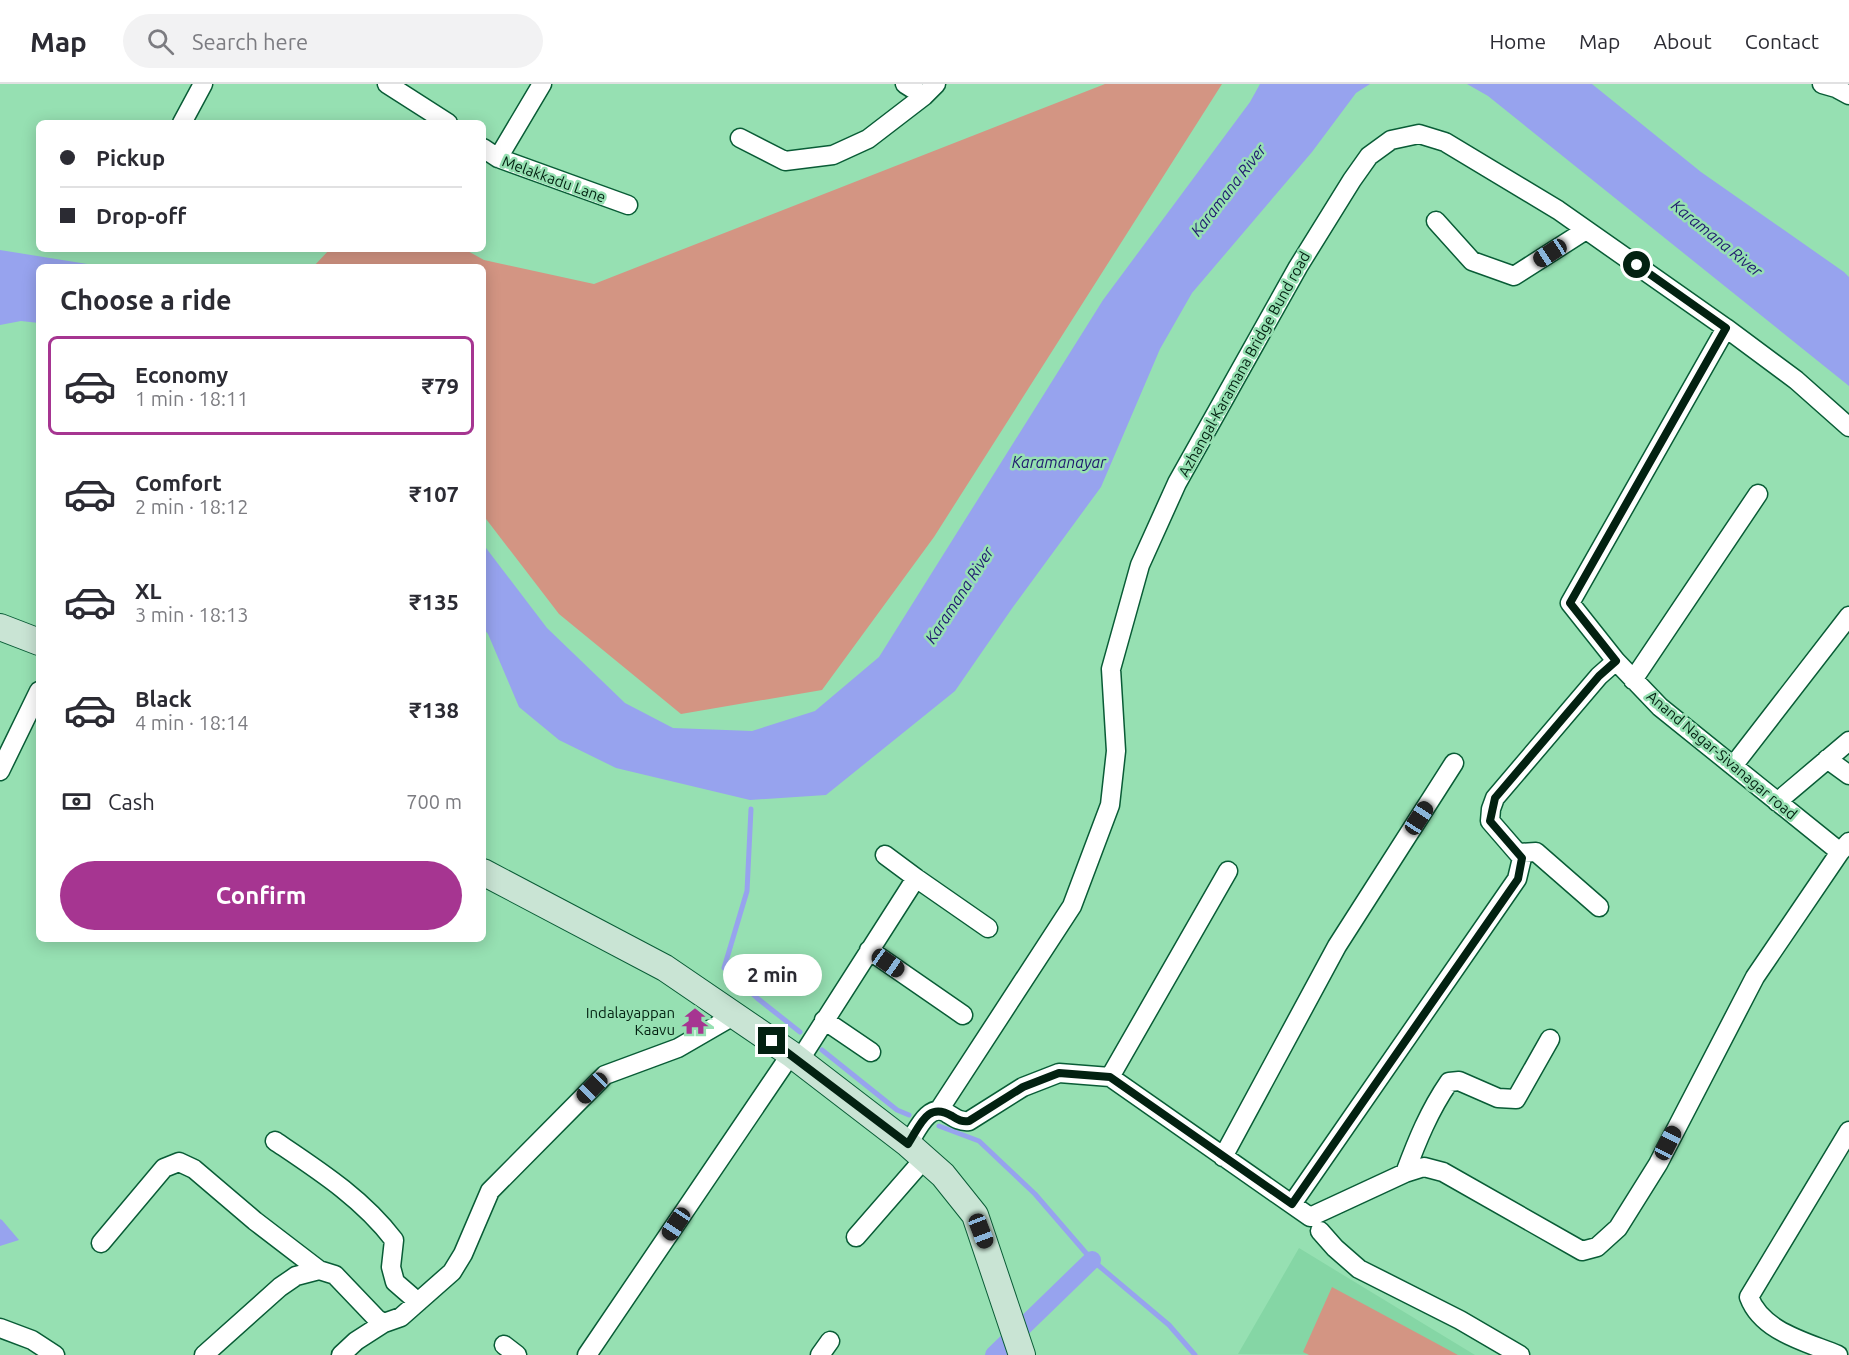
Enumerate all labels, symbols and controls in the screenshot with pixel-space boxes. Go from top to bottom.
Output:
search box [123,14,543,68]
icon: search [144,25,177,58]
text: Map [30,26,87,57]
text: Search here [192,29,308,54]
text: Home [1489,29,1546,53]
text: Map [1579,29,1620,53]
text: About [1653,29,1712,53]
text: Contact [1745,29,1819,53]
water label: Karamana River [1187,140,1270,239]
text: Pickup [96,145,165,170]
street label: Melakkadu Lane [500,152,608,206]
water label: Karamana River [1668,196,1767,281]
text: Drop-off [96,203,186,228]
car [1530,236,1570,270]
street label: Azhangal-Karamana Bridge Bund road [1175,249,1313,479]
route start [1623,251,1650,278]
text: Choose a ride [60,285,232,315]
icon: car [63,359,117,413]
text: Economy [135,362,228,387]
text: ₹79 [422,373,459,398]
text: 1 min · 18:11 [135,387,249,410]
water label: Karamanayar [1012,453,1107,471]
icon: car [63,467,117,521]
text: Comfort [135,470,222,495]
text: ₹107 [409,481,459,506]
text: 2 min · 18:12 [135,495,249,518]
water label: Karamana River [921,543,997,647]
icon: car [63,575,117,629]
text: XL [135,578,162,603]
text: ₹135 [409,589,459,614]
text: 3 min · 18:13 [135,603,249,626]
icon: car [63,683,117,737]
text: Black [135,686,192,711]
street label: Anand Nagar-Sivanagar road [1644,687,1800,823]
text: ₹138 [409,697,459,722]
text: 4 min · 18:14 [135,711,249,734]
icon: cash [60,785,93,818]
text: Cash [108,789,155,814]
text: 700 m [406,790,462,813]
car [1402,798,1436,838]
button: Confirm [60,861,462,930]
car [868,945,908,981]
callout: 2 min [722,954,822,996]
text: 2 min [747,963,798,986]
place label: Indalayappan Kaavu [586,1004,675,1038]
temple icon: Indalayappan Kaavu [680,1006,710,1036]
route end [758,1027,785,1054]
car [573,1069,611,1107]
car [1652,1123,1684,1163]
car [658,1204,694,1244]
car [966,1211,996,1251]

